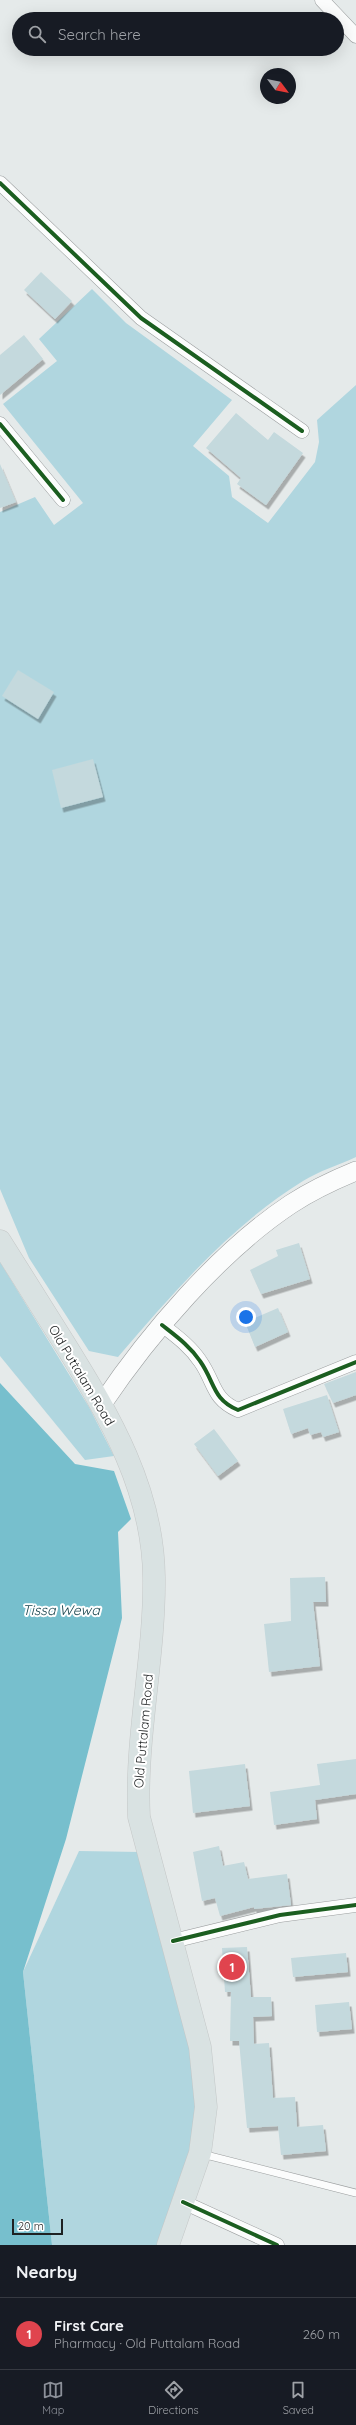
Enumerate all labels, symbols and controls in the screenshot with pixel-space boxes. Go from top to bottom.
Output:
search box [12,12,344,56]
icon: search [26,23,48,45]
text: Search here [58,25,141,44]
north arrow [260,68,296,104]
your location [236,1307,256,1327]
street label: Old Puttalam Road [46,1322,118,1428]
water label: Tissa Wewa [22,1601,101,1619]
street label: Old Puttalam Road [130,1673,156,1789]
pin: 1 [219,1952,245,1982]
scale bar [12,2217,63,2236]
text: 20 m [18,2219,44,2233]
text: Nearby [16,2261,77,2282]
text: First Care [54,2316,124,2335]
text: 1 [26,2326,32,2342]
text: 260 m [303,2326,340,2342]
text: Pharmacy · Old Puttalam Road [54,2335,240,2351]
tab: Map [42,2379,64,2417]
tab: Directions [148,2379,199,2417]
tab: Saved [283,2379,314,2417]

